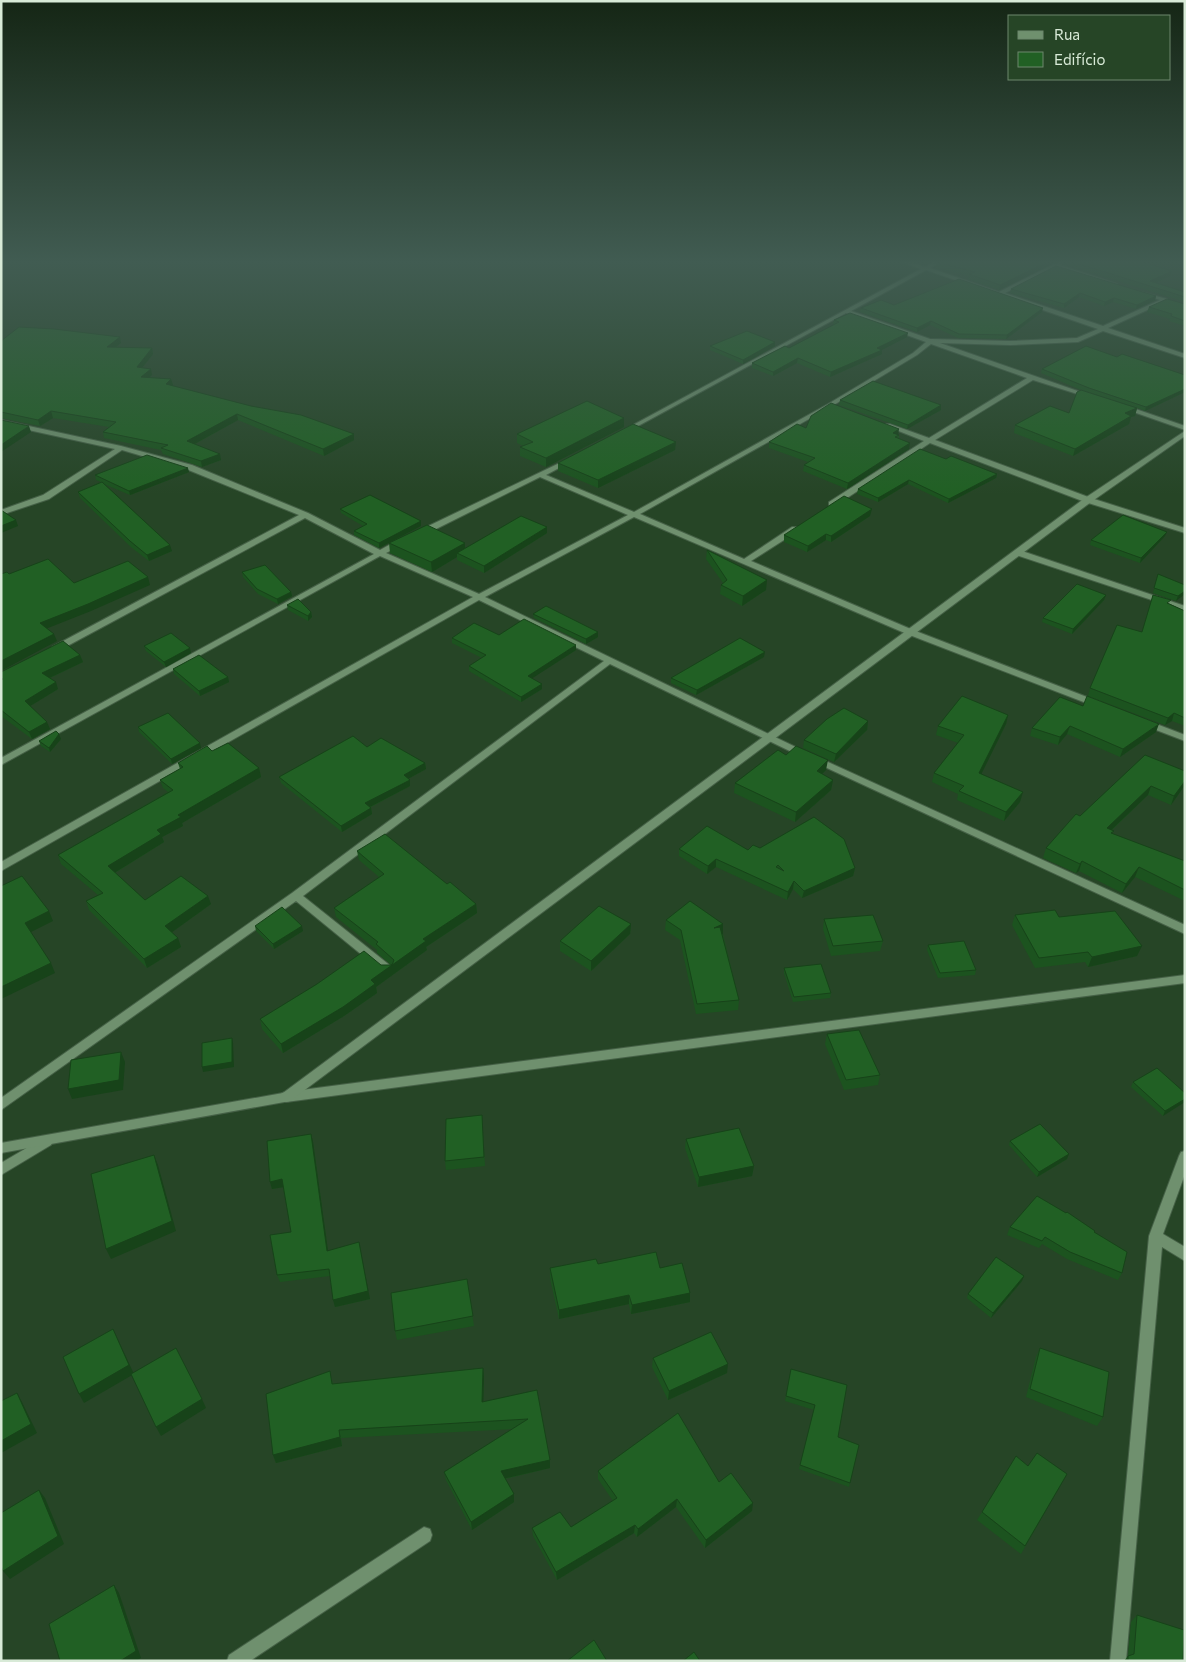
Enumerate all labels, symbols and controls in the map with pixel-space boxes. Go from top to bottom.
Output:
legend [1008,15,1171,80]
text: Rua [1054,25,1080,43]
text: Edifício [1054,50,1105,68]

